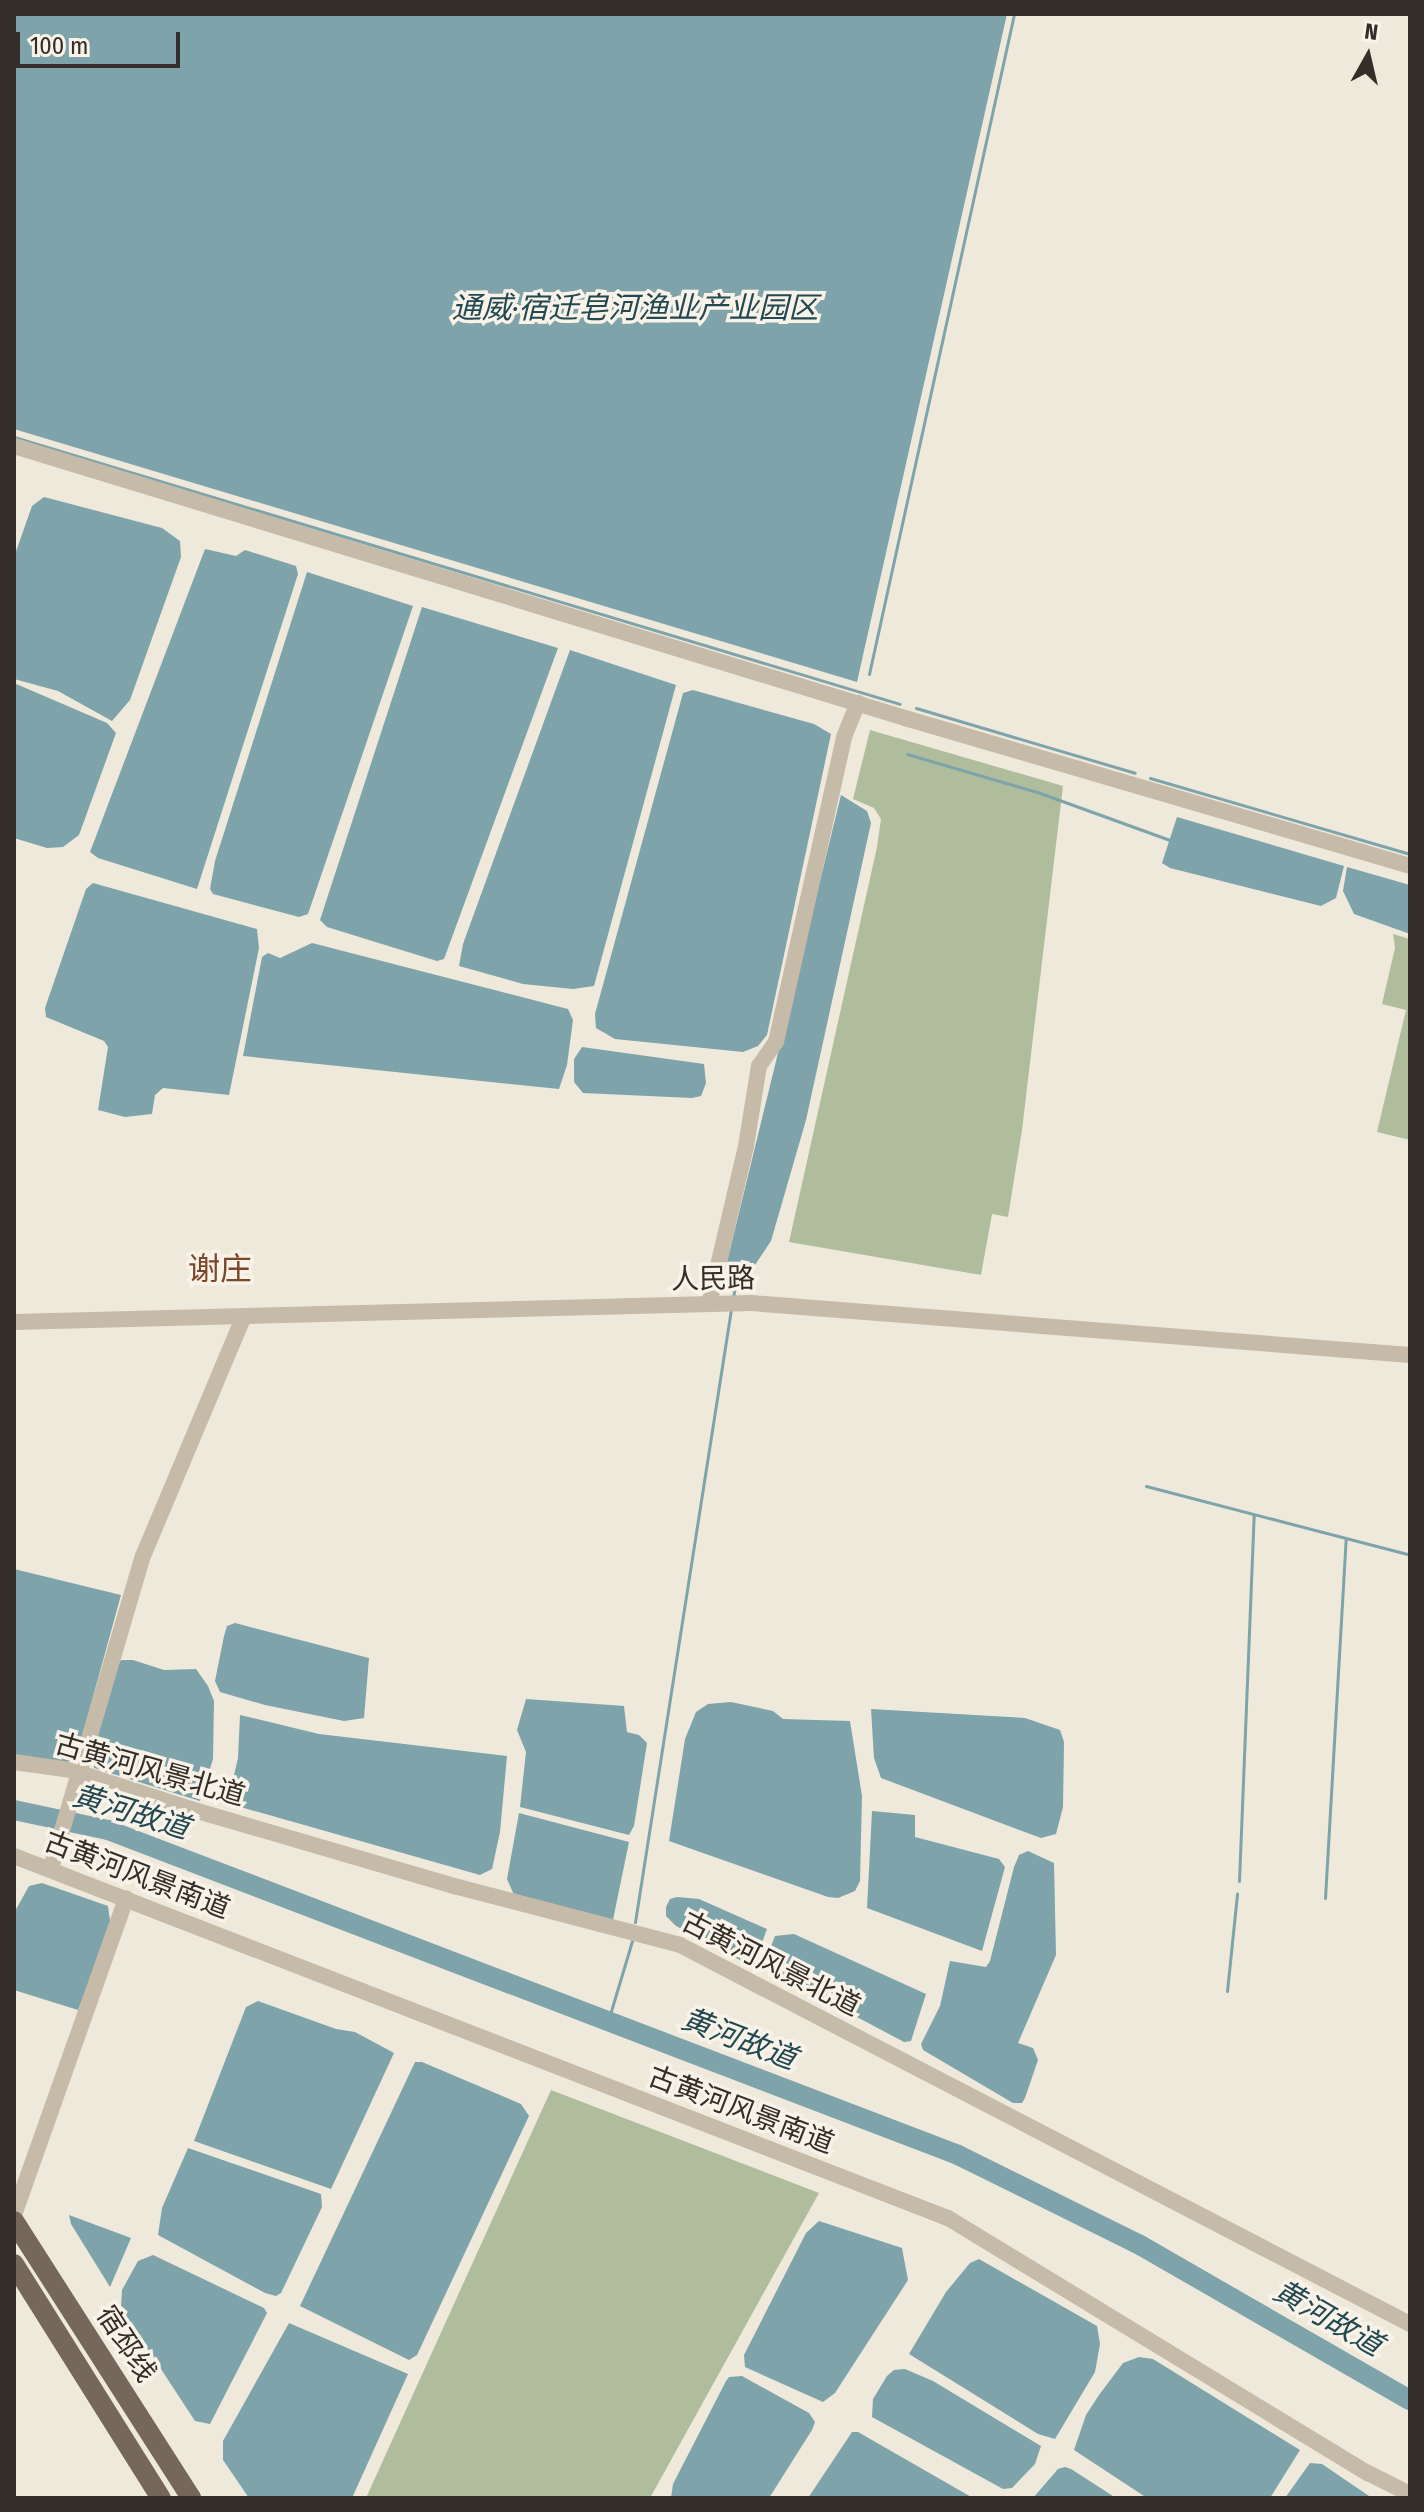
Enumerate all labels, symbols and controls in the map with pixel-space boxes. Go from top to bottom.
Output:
scale bar [20,16,184,66]
north arrow [1328,16,1408,96]
text: N [1363,17,1380,46]
text: 100 m [30,32,88,60]
water label: 通威·宿迁皂河渔业产业园区 [452,290,818,326]
district label: 谢庄 [188,1250,252,1288]
street label: 人民路 [671,1261,755,1297]
street label: 古黄河风景北道 [51,1727,249,1813]
water label: 黄河故道 [68,1777,194,1847]
street label: 古黄河风景南道 [39,1824,235,1926]
street label: 古黄河风景北道 [676,1905,866,2023]
water label: 黄河故道 [677,2001,801,2077]
street label: 古黄河风景南道 [643,2059,839,2161]
water label: 黄河故道 [1267,2272,1389,2364]
street label: 宿邳线 [89,2300,163,2388]

